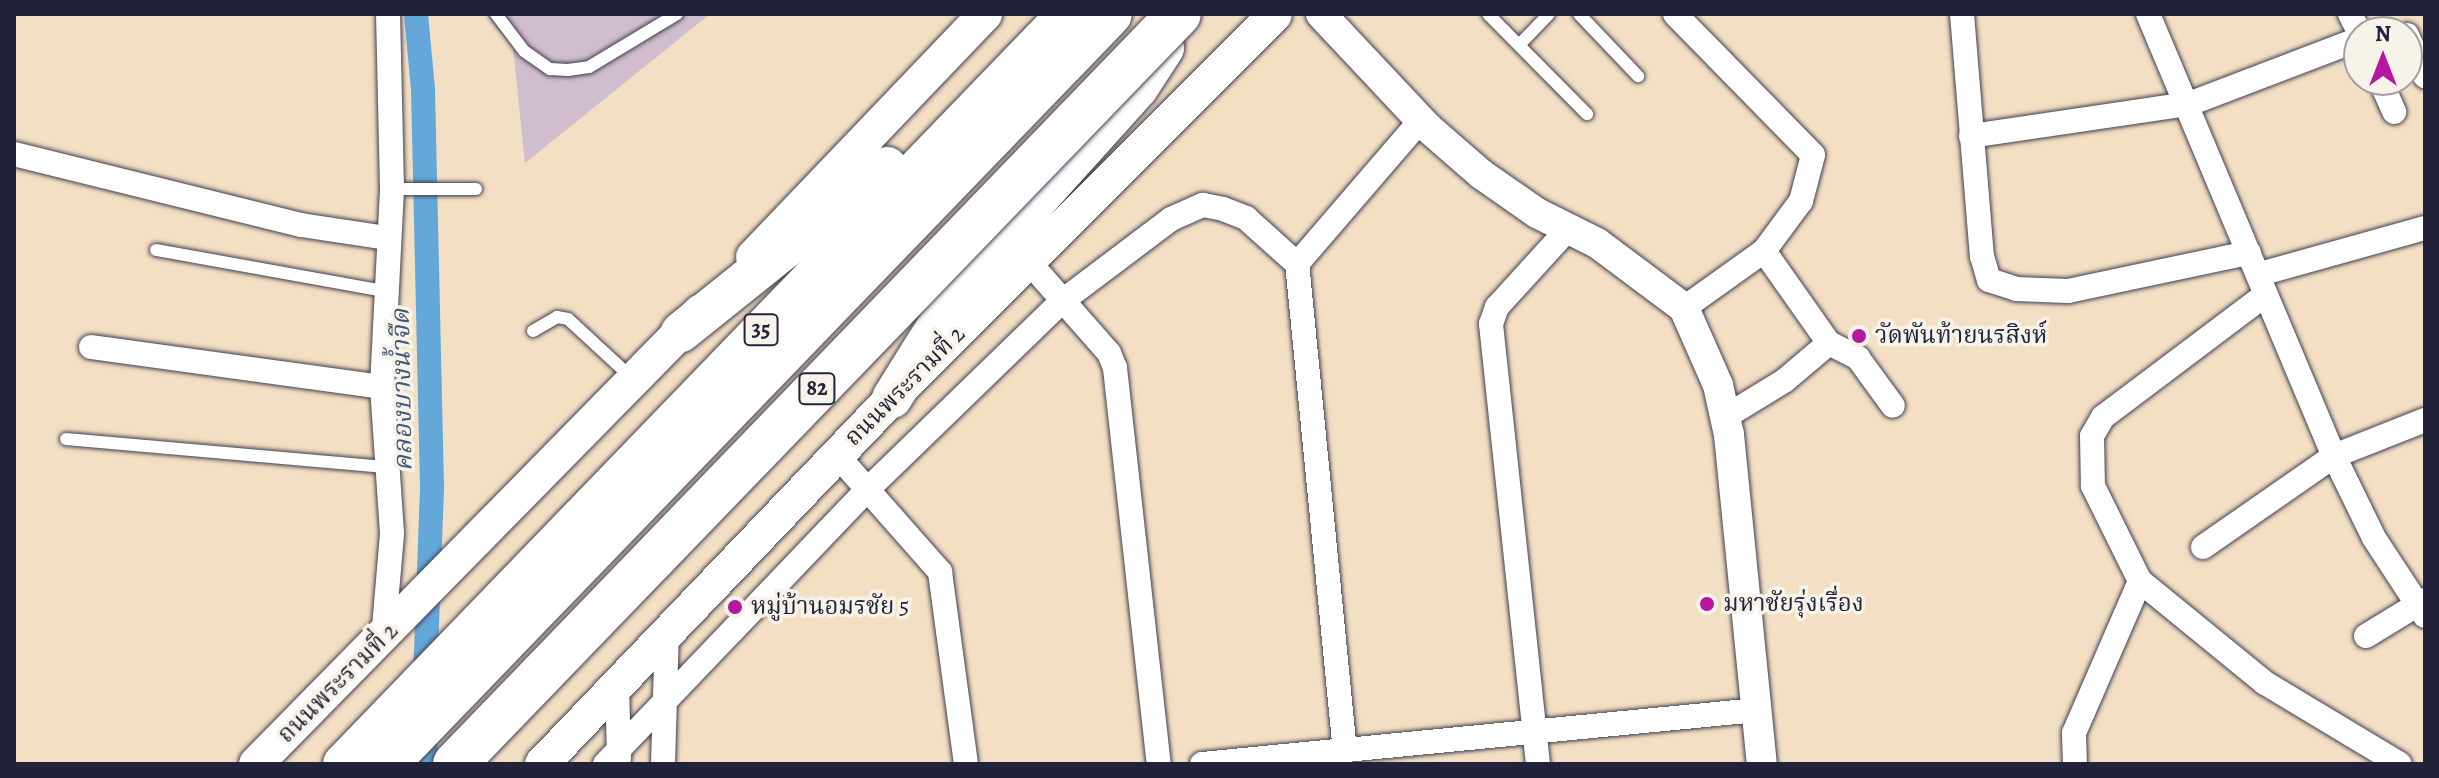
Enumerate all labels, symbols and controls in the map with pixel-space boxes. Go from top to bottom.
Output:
north arrow [2343,16,2423,96]
text: N [2375,19,2391,49]
water label: คลองบางน้ำจืด [385,308,419,472]
road number: 35 [743,312,779,348]
street label: ถนนพระรามที่ 2 [839,320,971,452]
place label: วัดพันท้ายนรสิงห์ [1875,322,2047,350]
marker: วัดพันท้ายนรสิงห์ [1850,327,1868,345]
road number: 82 [797,371,837,407]
place label: มหาชัยรุ่งเรื่อง [1723,590,1864,618]
place label: หมู่บ้านอมรชัย 5 [751,593,909,621]
marker: มหาชัยรุ่งเรื่อง [1698,595,1716,613]
marker: หมู่บ้านอมรชัย 5 [726,598,744,616]
street label: ถนนพระรามที่ 2 [272,617,404,749]

